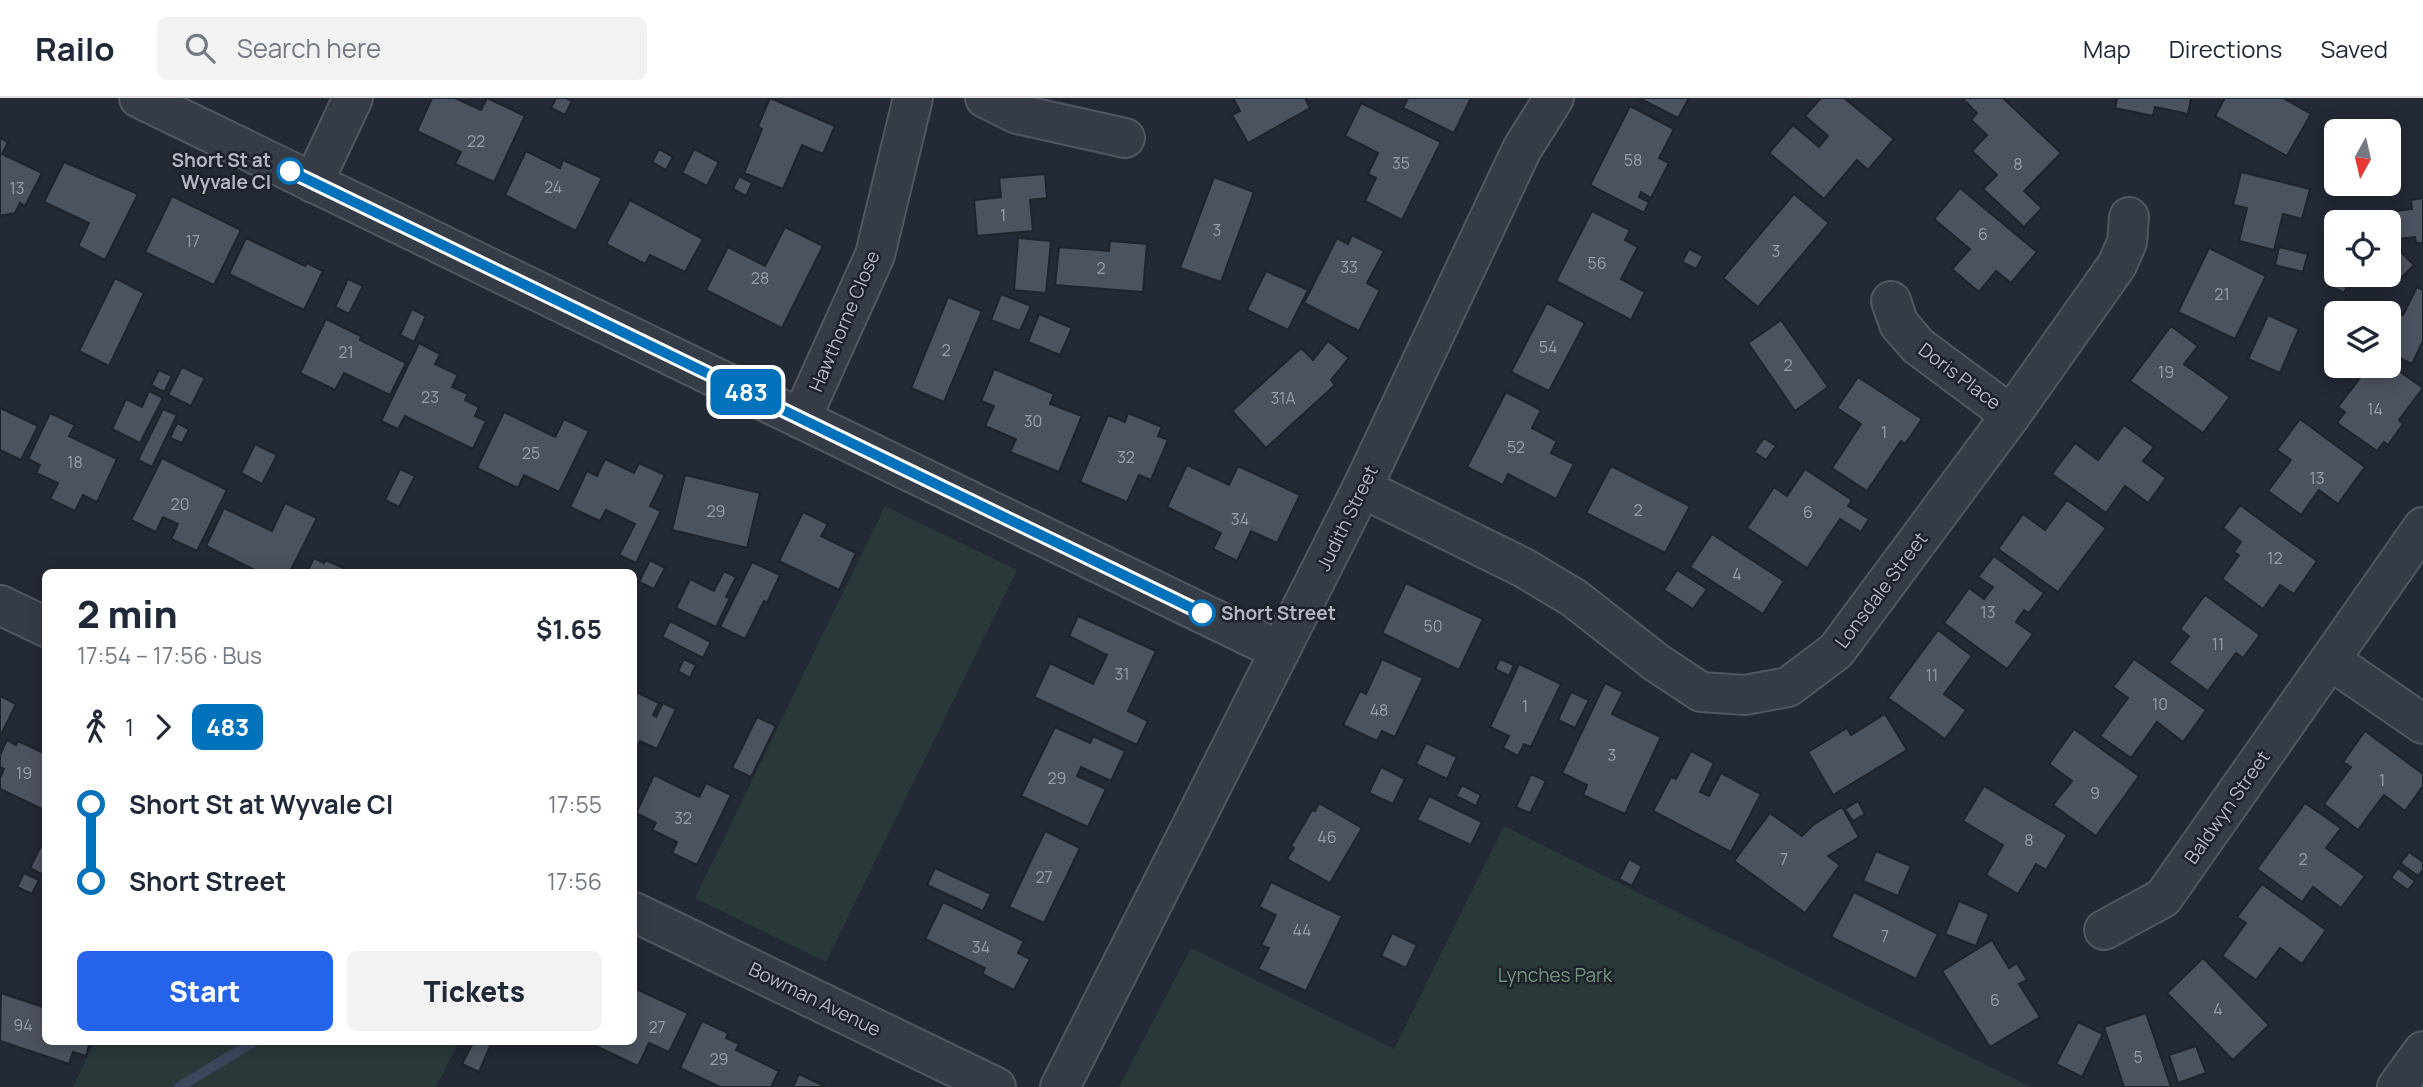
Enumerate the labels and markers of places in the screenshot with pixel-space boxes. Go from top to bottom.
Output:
place label: Short St at Wyvale Cl [172,147,271,195]
marker: Short St at Wyvale Cl [277,158,303,184]
marker: Short Street [1189,600,1215,626]
place label: Short Street [1221,600,1336,626]

